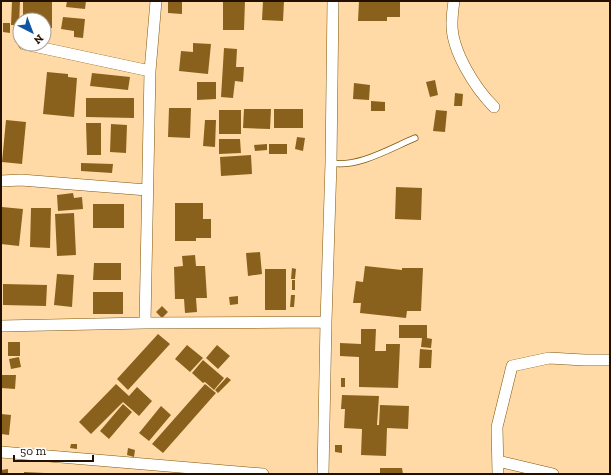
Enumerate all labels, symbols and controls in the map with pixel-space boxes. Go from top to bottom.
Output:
north arrow [12,12,52,52]
text: N [30,31,46,47]
scale bar [14,437,93,463]
text: 50 m [20,444,47,458]

